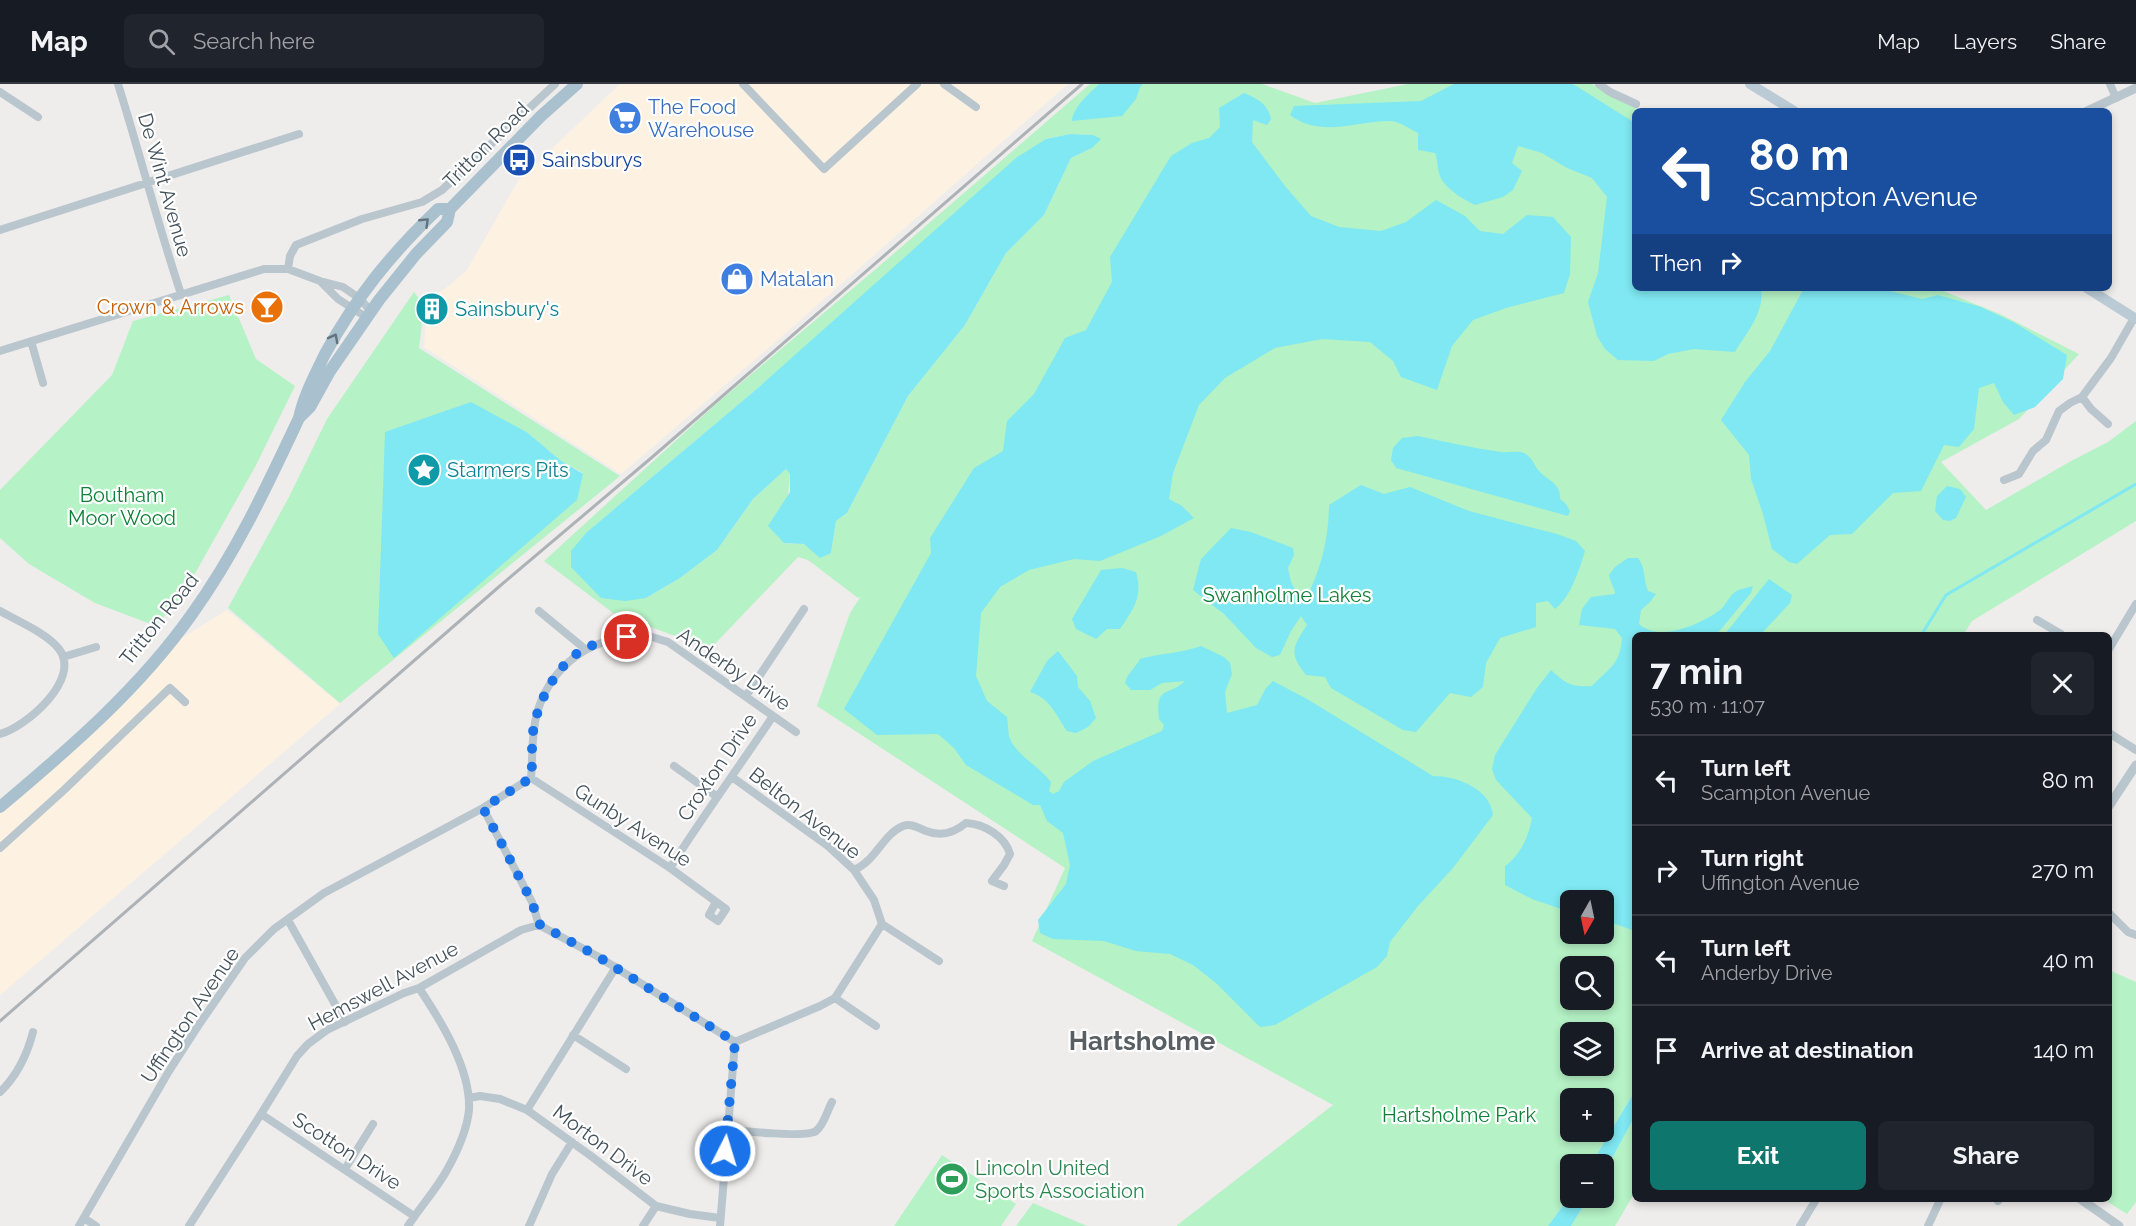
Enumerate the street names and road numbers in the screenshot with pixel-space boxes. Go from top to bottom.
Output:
street label: Tritton Road [438,97,534,193]
street label: De Wint Avenue [133,110,197,260]
street label: Tritton Road [115,568,203,670]
street label: Anderby Drive [673,622,795,716]
street label: Croxton Drive [672,708,762,825]
street label: Belton Avenue [744,762,866,864]
street label: Gunby Avenue [570,778,696,872]
street label: Hemswell Avenue [304,936,462,1036]
street label: Uffington Avenue [136,942,244,1087]
street label: Morton Drive [548,1100,658,1191]
street label: Scotton Drive [288,1107,406,1195]

